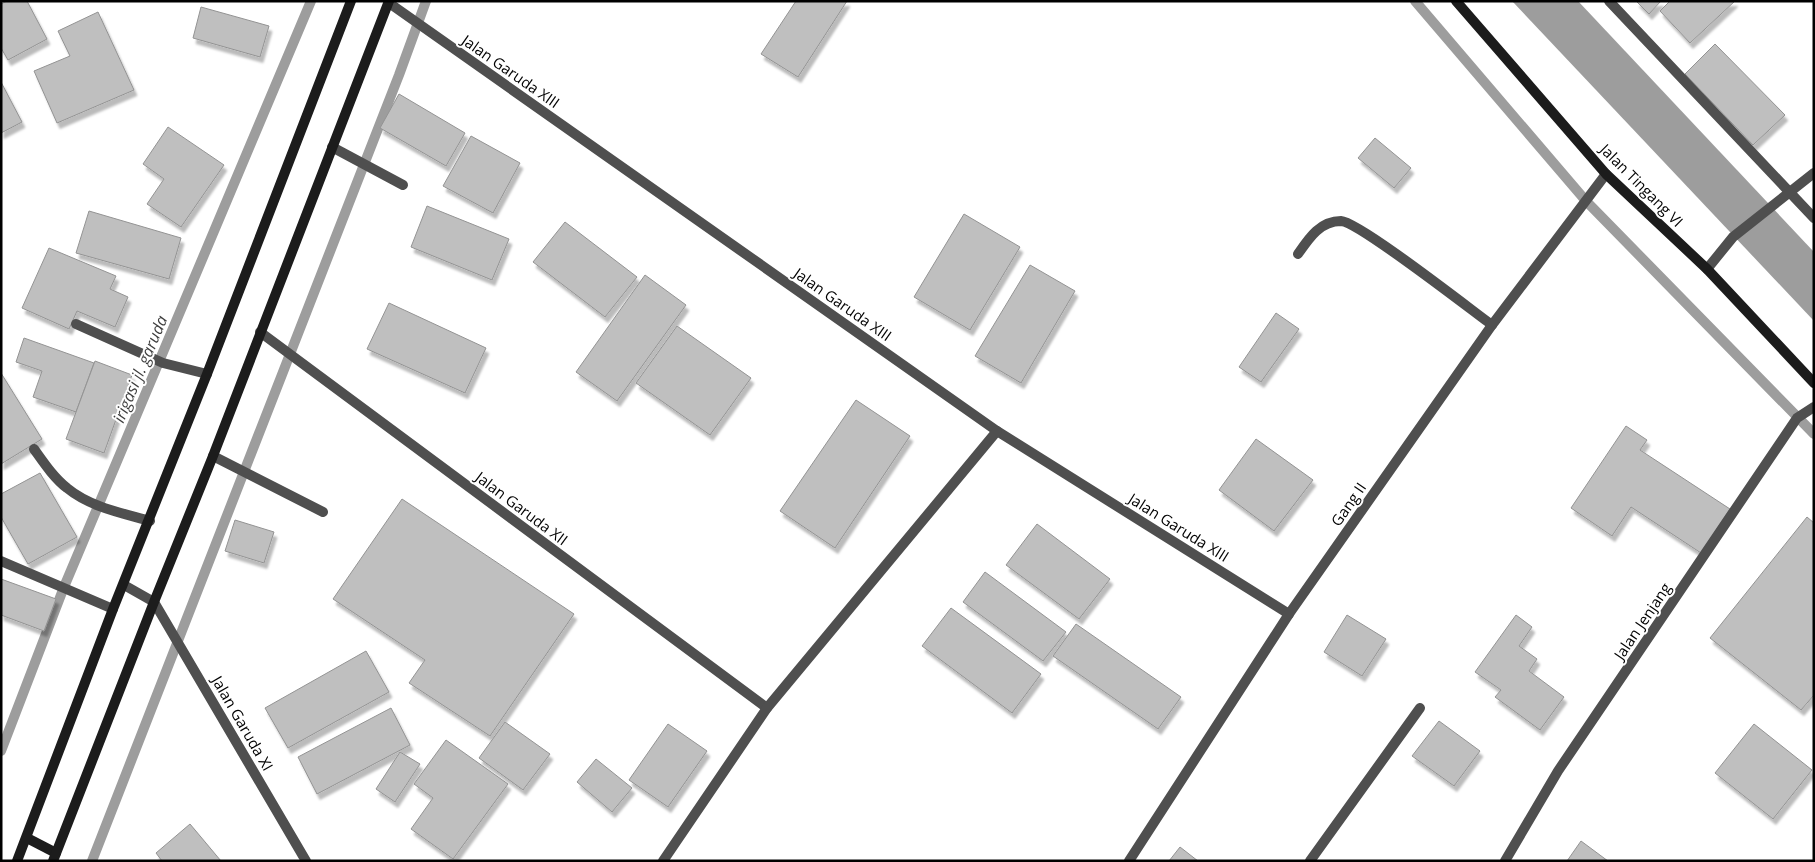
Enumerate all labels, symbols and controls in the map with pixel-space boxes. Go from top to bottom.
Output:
street label: Jalan Garuda XIII [457,29,564,112]
street label: Jalan Tingang VI [1595,138,1688,231]
street label: Jalan Garuda XIII [789,262,896,345]
water label: irigasi jl. garuda [108,312,172,426]
street label: Jalan Garuda XII [470,466,572,549]
street label: Gang II [1326,478,1370,530]
street label: Jalan Garuda XIII [1123,487,1233,566]
street label: Jalan Jenjang [1608,579,1675,665]
street label: Jalan Garuda XI [207,670,278,774]

